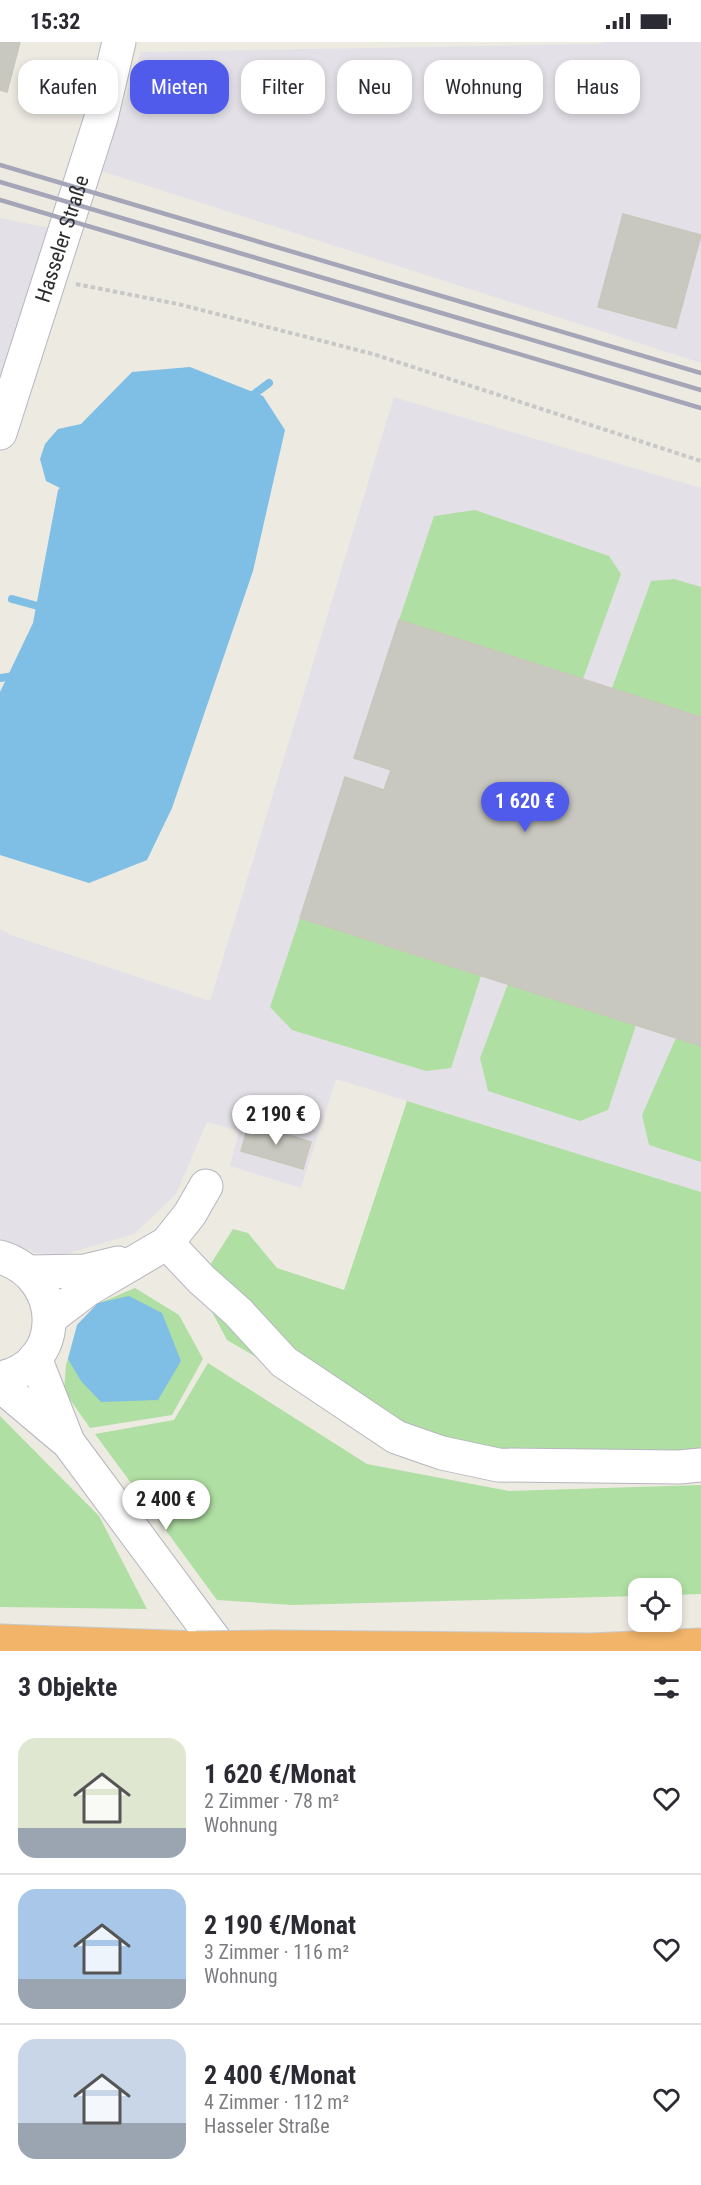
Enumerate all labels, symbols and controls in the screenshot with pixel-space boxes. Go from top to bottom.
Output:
text: 15:32 [30,9,81,34]
chip: Kaufen [18,60,118,114]
chip: Mieten [130,60,229,114]
chip: Filter [241,60,325,114]
chip: Neu [337,60,412,114]
chip: Wohnung [424,60,543,114]
chip: Haus [555,60,640,114]
street label: Hasseler Straße [31,172,94,305]
pin: 1 620 € [470,782,580,833]
text: 1 620 € [495,789,555,813]
pin: 2 190 € [221,1095,331,1146]
text: 2 190 € [246,1102,306,1126]
pin: 2 400 € [111,1480,221,1531]
text: 2 400 € [136,1487,196,1511]
map controls [628,1578,682,1632]
button: locate [628,1578,682,1632]
icon: filters [650,1671,683,1704]
text: 3 Objekte [18,1672,117,1702]
text: 1 620 €/Monat [204,1759,356,1789]
icon: home [66,1762,138,1834]
icon: heart [650,1782,683,1815]
text: 2 Zimmer · 78 m² [204,1789,339,1813]
text: Wohnung [204,1813,278,1837]
text: 2 190 €/Monat [204,1910,356,1940]
icon: home [66,1913,138,1985]
icon: heart [650,1933,683,1966]
text: 3 Zimmer · 116 m² [204,1940,349,1964]
text: Wohnung [204,1964,278,1988]
text: 2 400 €/Monat [204,2060,356,2090]
icon: home [66,2063,138,2135]
icon: heart [650,2083,683,2116]
text: 4 Zimmer · 112 m² [204,2090,349,2114]
text: Hasseler Straße [204,2114,330,2138]

